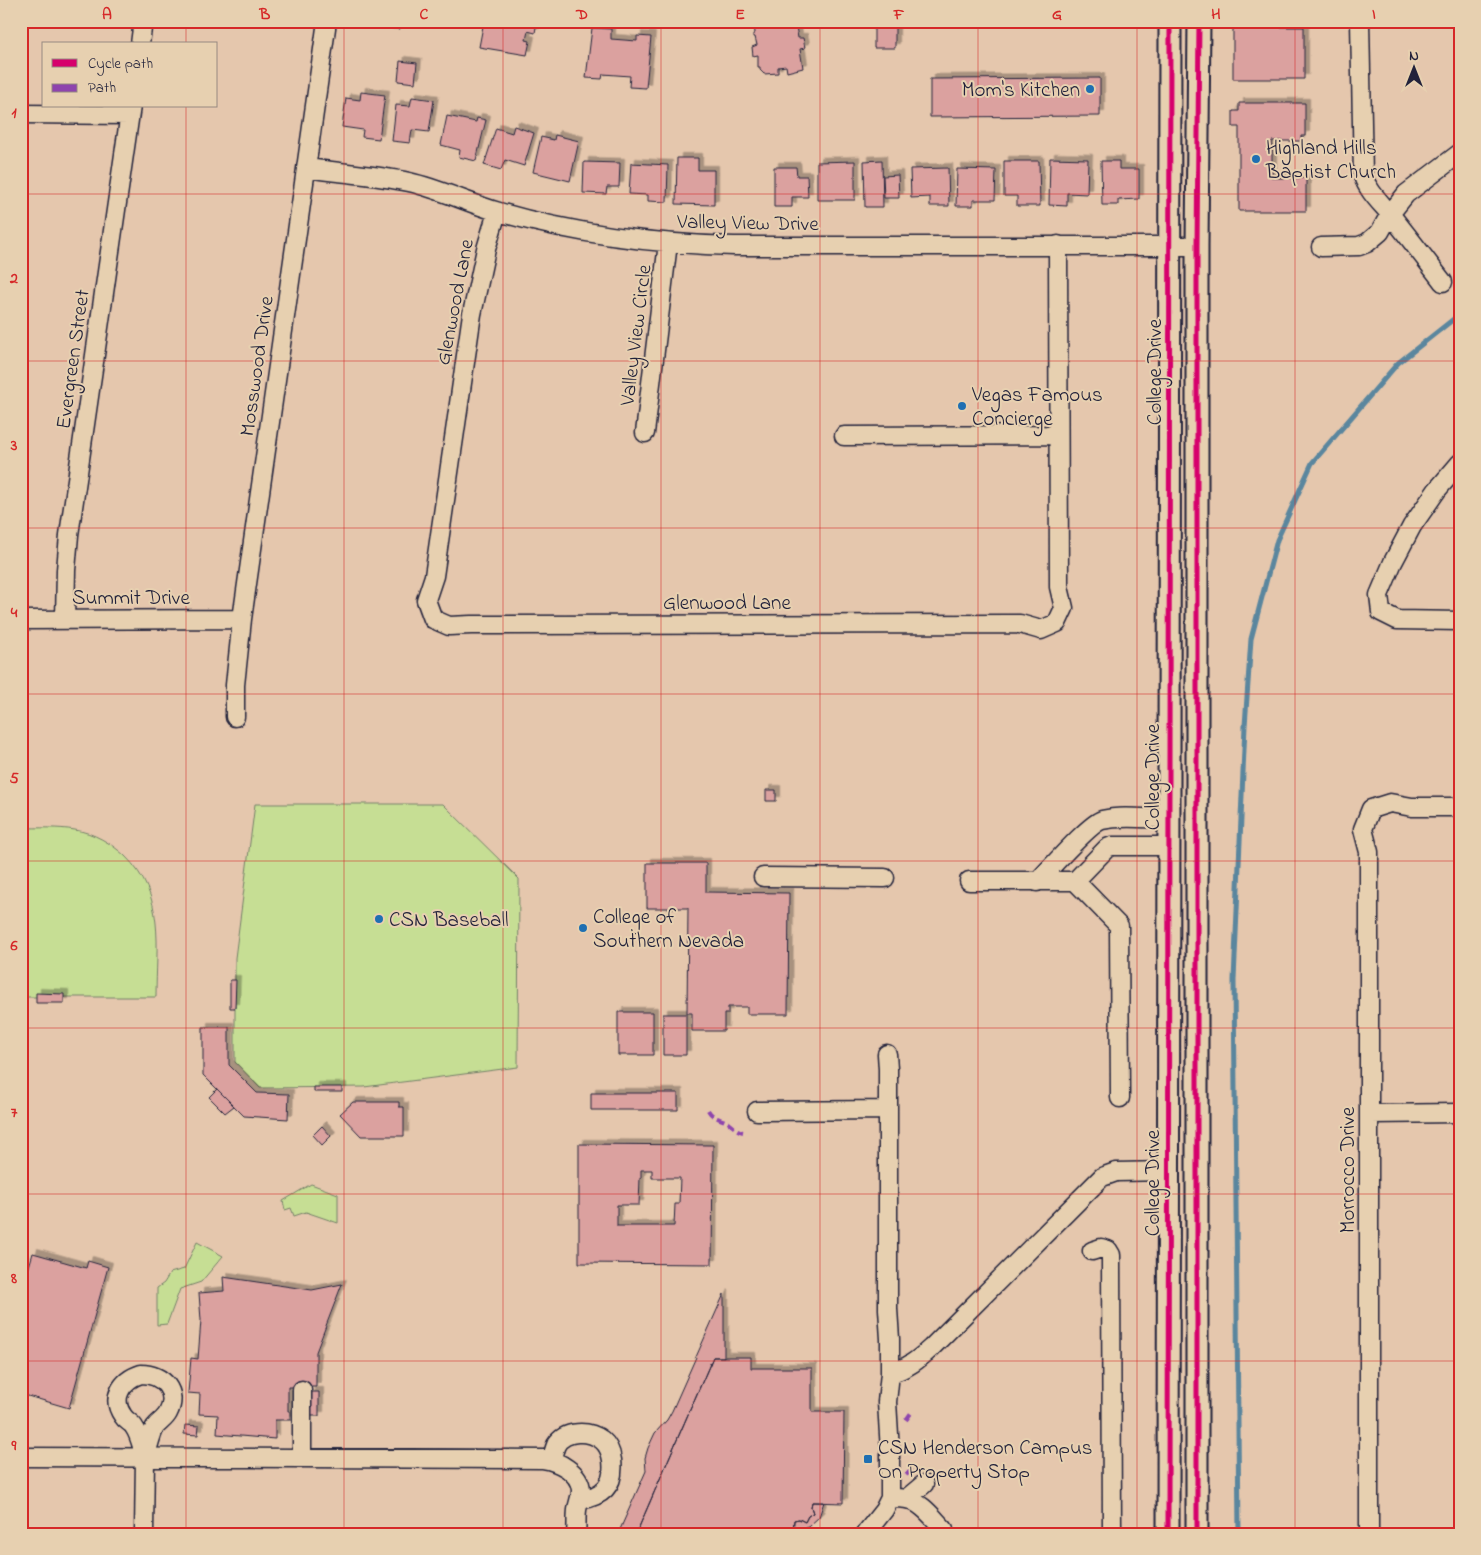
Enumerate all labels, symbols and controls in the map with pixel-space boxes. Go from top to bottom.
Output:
text: A [102,3,112,27]
text: B [259,3,271,27]
text: C [420,3,429,27]
text: D [575,3,588,27]
text: E [735,3,745,27]
text: F [893,3,905,27]
text: G [1052,3,1062,27]
text: H [1211,3,1221,27]
text: I [1372,3,1376,27]
legend [42,42,218,108]
north arrow [1388,42,1438,92]
text: N [1409,46,1419,67]
text: Cycle path [88,53,153,76]
place label: Mom's Kitchen [962,76,1080,106]
text: Path [88,77,116,99]
marker: Mom's Kitchen [1084,83,1096,95]
text: 1 [11,101,17,125]
place label: Highland Hills Baptist Church [1265,134,1396,188]
marker: Highland Hills Baptist Church [1250,153,1262,165]
street label: Valley View Drive [676,208,820,242]
street label: Glenwood Lane [429,236,483,368]
street label: Valley View Circle [613,262,663,409]
text: 2 [9,267,18,291]
street label: Evergreen Street [49,288,101,431]
street label: Mosswood Drive [233,294,283,438]
street label: College Drive [1141,318,1173,425]
place label: Vegas Famous Concierge [971,381,1103,437]
marker: Vegas Famous Concierge [956,400,968,412]
text: 3 [10,434,18,458]
street label: Summit Drive [72,584,191,614]
street label: Glenwood Lane [663,589,791,619]
text: 4 [10,601,18,625]
street label: College Drive [1139,723,1171,830]
text: 5 [9,767,19,791]
place label: College of Southern Nevada [593,903,744,957]
place label: CSN Baseball [389,906,509,936]
marker: CSN Baseball [373,913,385,925]
marker: College of Southern Nevada [577,922,589,934]
text: 6 [9,934,18,958]
text: 7 [11,1101,18,1125]
street label: Morrocco Drive [1334,1106,1364,1233]
street label: College Drive [1139,1129,1171,1236]
text: 8 [10,1267,17,1291]
text: 9 [11,1434,17,1458]
place label: CSN Henderson Campus On Property Stop [878,1434,1093,1490]
marker: CSN Henderson Campus On Property Stop [862,1453,874,1465]

